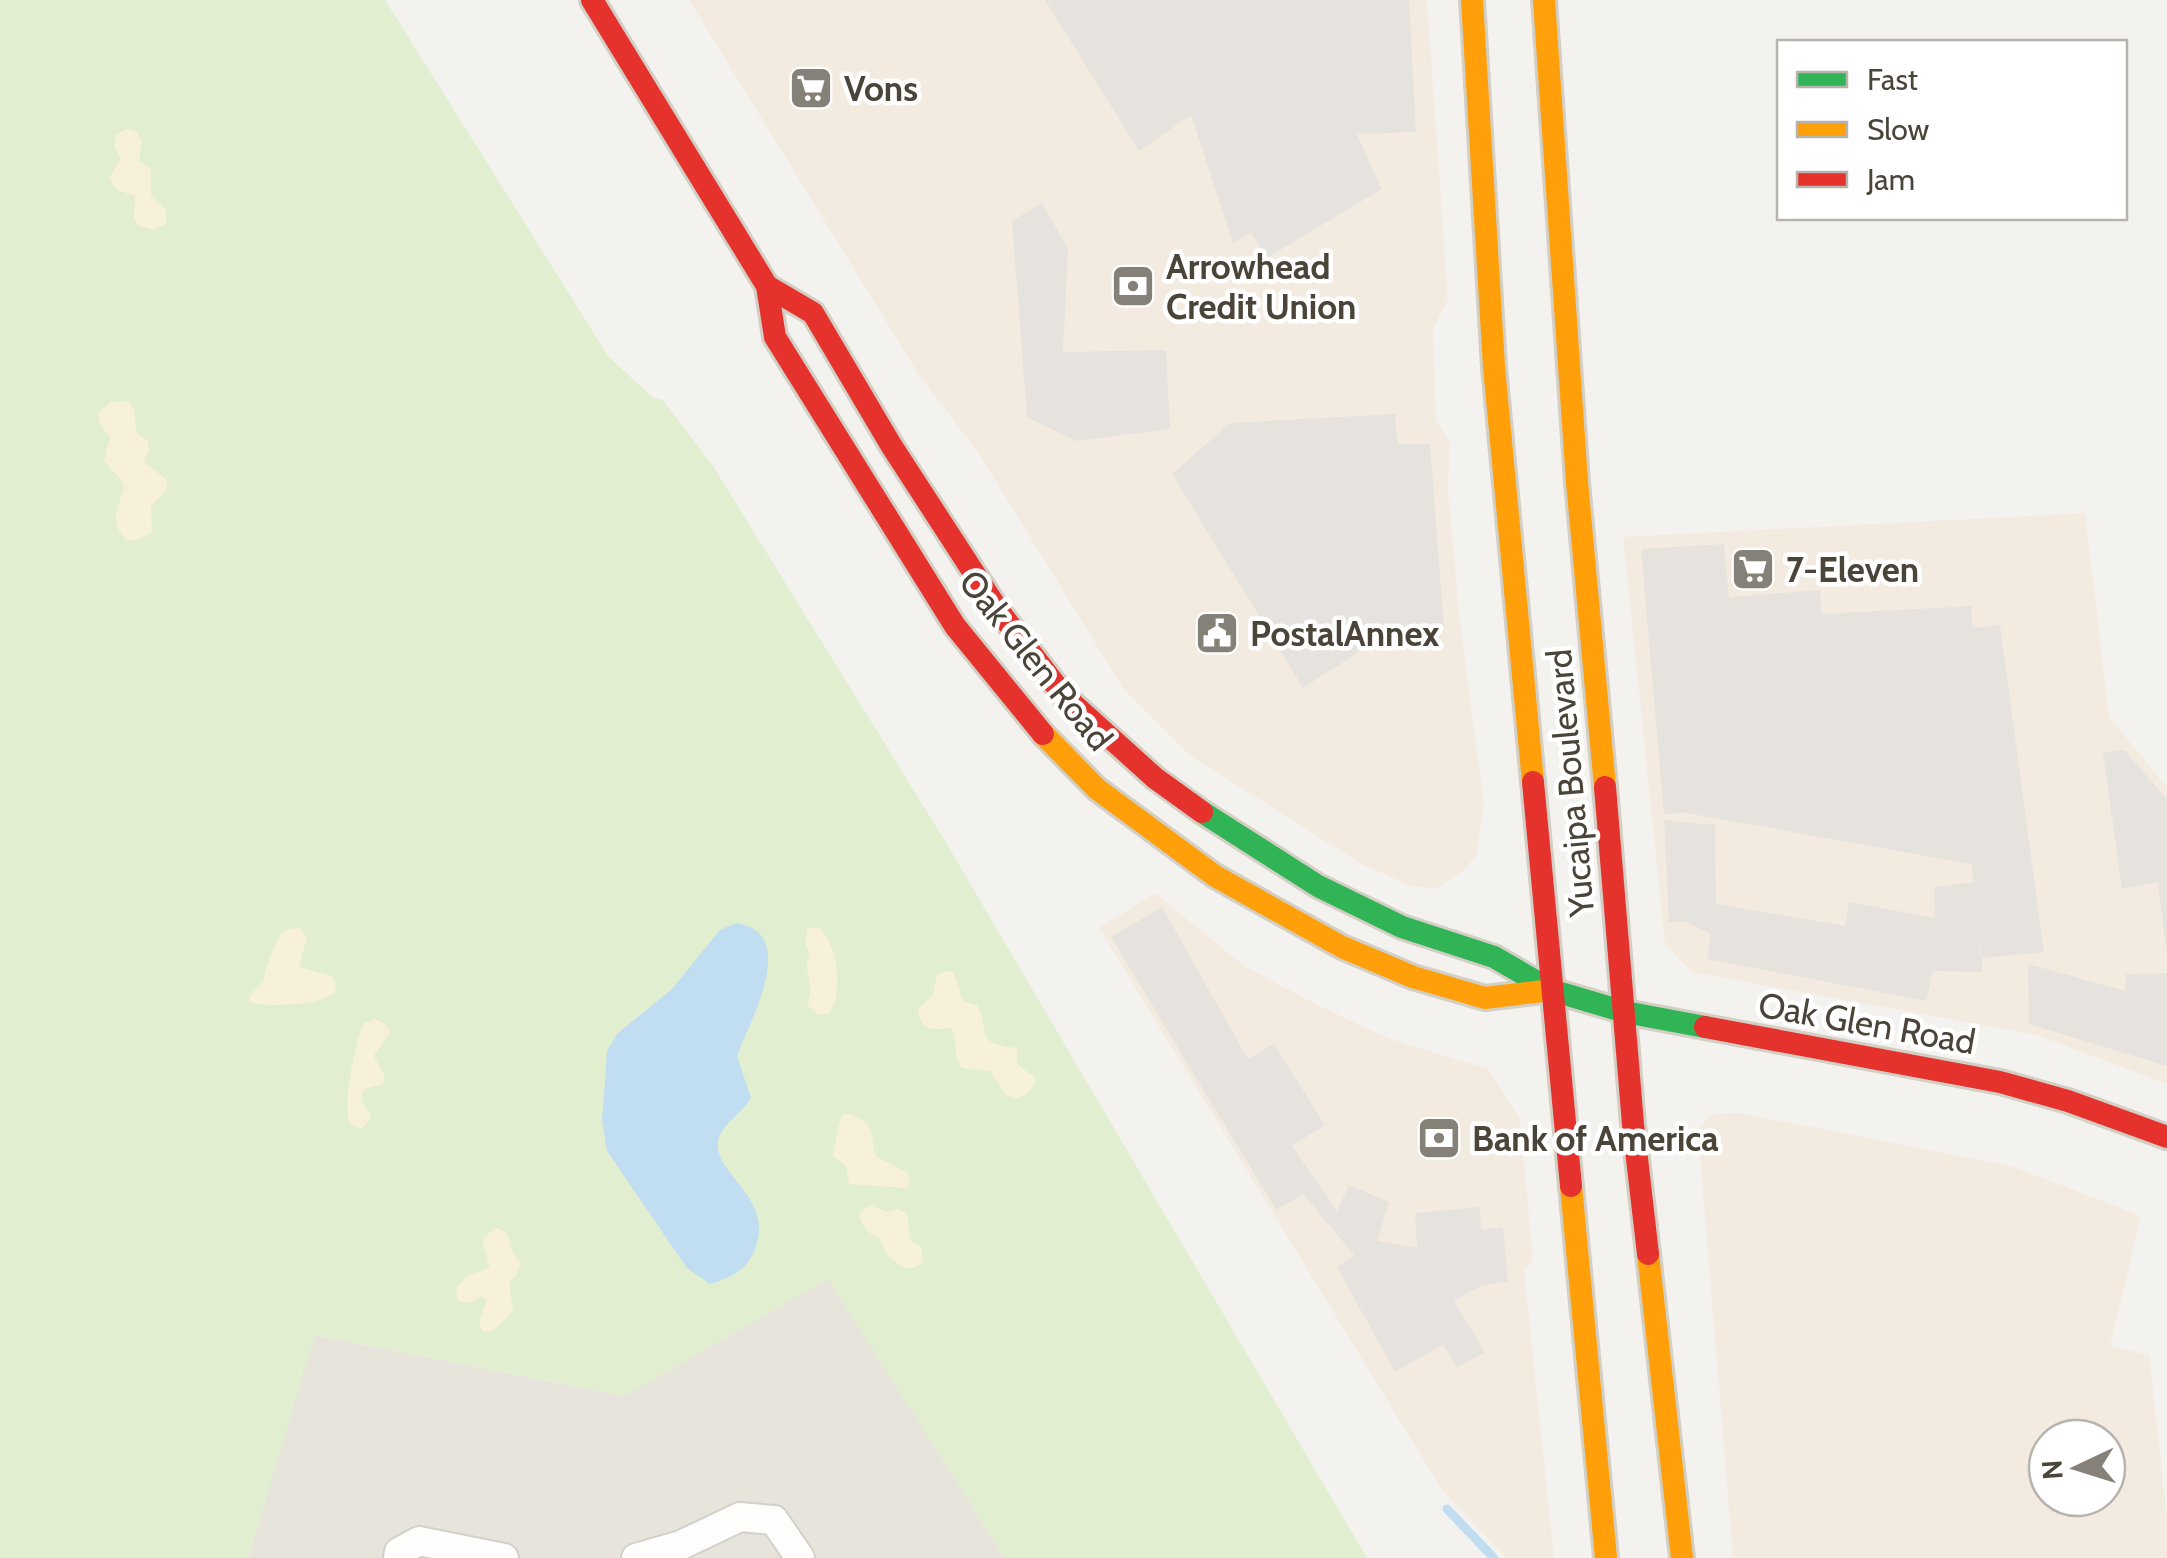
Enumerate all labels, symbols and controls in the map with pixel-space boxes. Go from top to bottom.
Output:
legend [1777,40,2127,220]
text: Fast [1867,61,1918,98]
supermarket icon: Vons [788,65,834,111]
place label: Vons [844,67,918,110]
text: Slow [1867,111,1930,148]
text: Jam [1866,161,1915,198]
place label: Arrowhead Credit Union [1166,245,1356,328]
bank icon: Arrowhead Credit Union [1110,263,1156,309]
supermarket icon: 7-Eleven [1730,546,1776,592]
place label: 7-Eleven [1786,548,1919,591]
street label: Oak Glen Road [950,561,1122,759]
public building icon: PostalAnnex [1194,610,1240,656]
place label: PostalAnnex [1250,612,1439,655]
street label: Yucaipa Boulevard [1537,647,1603,920]
street label: Oak Glen Road [1755,983,1979,1063]
bank icon: Bank of America [1416,1115,1462,1161]
place label: Bank of America [1472,1117,1719,1160]
north arrow [2027,1418,2127,1518]
text: N [2034,1459,2070,1481]

